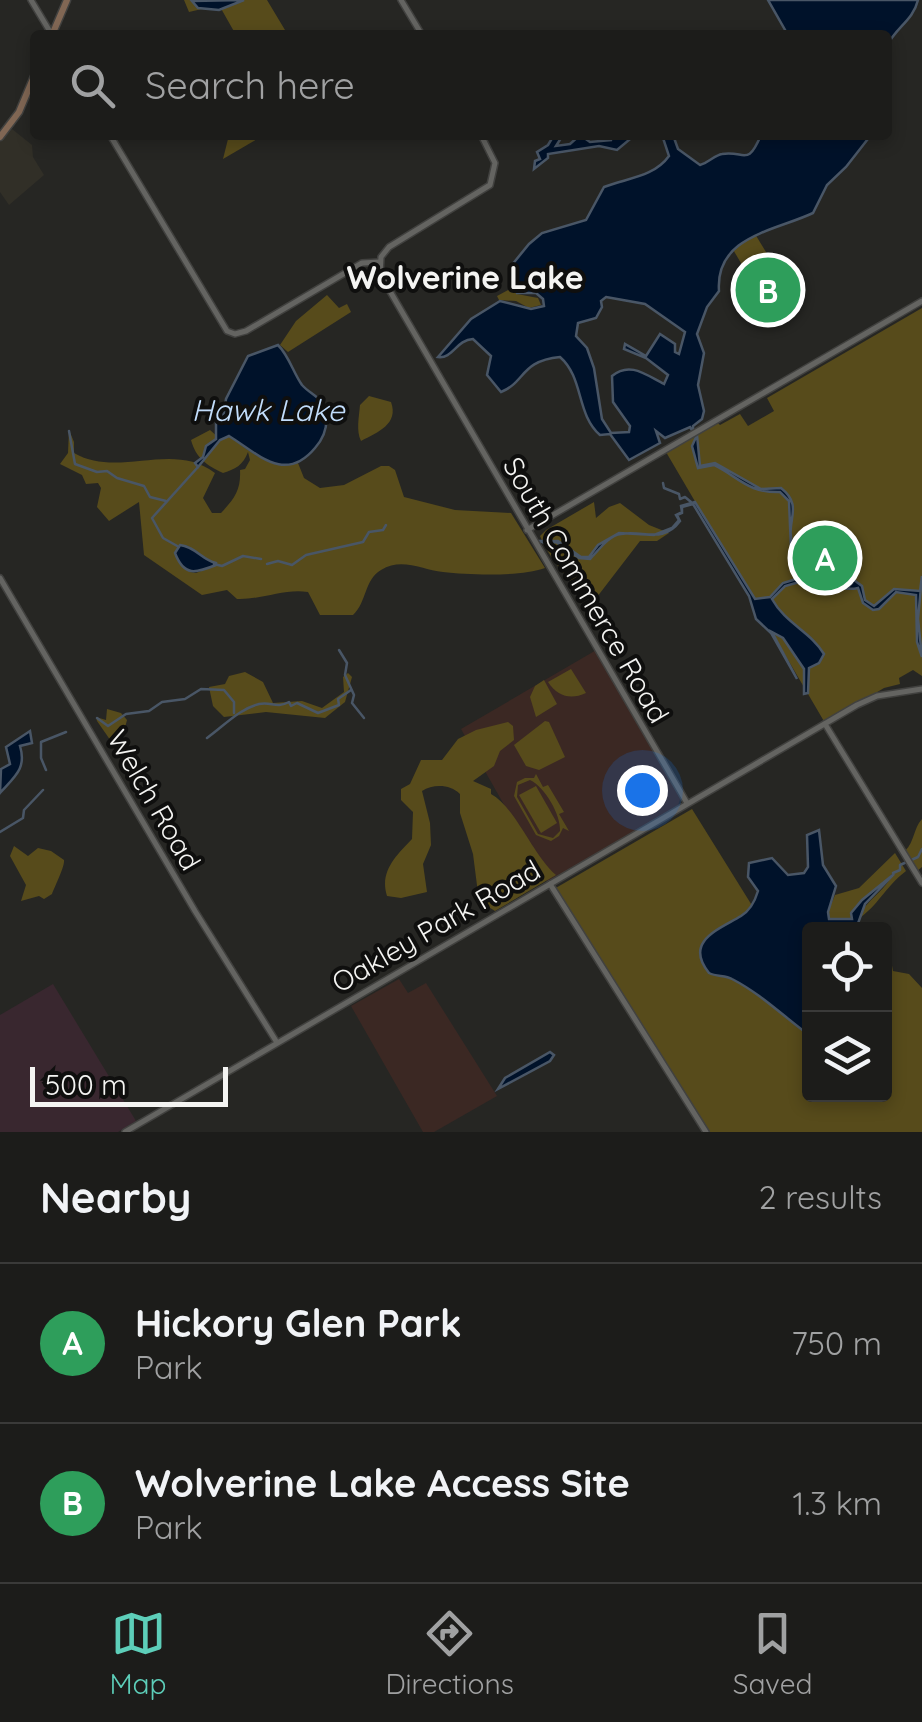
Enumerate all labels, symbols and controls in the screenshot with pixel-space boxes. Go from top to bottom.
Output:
search box [30,30,892,140]
icon: search [65,58,120,113]
text: Search here [145,61,355,109]
pin: B [736,252,800,328]
district label: Wolverine Lake [346,257,584,297]
water label: Hawk Lake [192,391,345,429]
street label: South Commerce Road [496,451,677,729]
pin: A [792,520,858,596]
street label: Welch Road [100,723,209,876]
your location [617,765,668,816]
street label: Oakley Park Road [325,852,546,999]
map controls [802,922,892,1102]
button: locate [802,922,892,1012]
button: layers [802,1012,892,1102]
scale bar [30,1062,228,1106]
text: 500 m [45,1067,127,1102]
text: Nearby [40,1171,191,1224]
text: 2 results [759,1177,882,1217]
text: Hickory Glen Park [135,1299,462,1347]
text: A [62,1323,83,1363]
text: 750 m [791,1323,882,1363]
text: Park [135,1347,203,1387]
text: Wolverine Lake Access Site [135,1459,630,1507]
text: B [62,1483,83,1523]
text: 1.3 km [793,1483,882,1523]
text: Park [135,1507,203,1547]
tab: Map [109,1606,167,1701]
tab: Directions [385,1606,514,1701]
tab: Saved [733,1606,813,1701]

